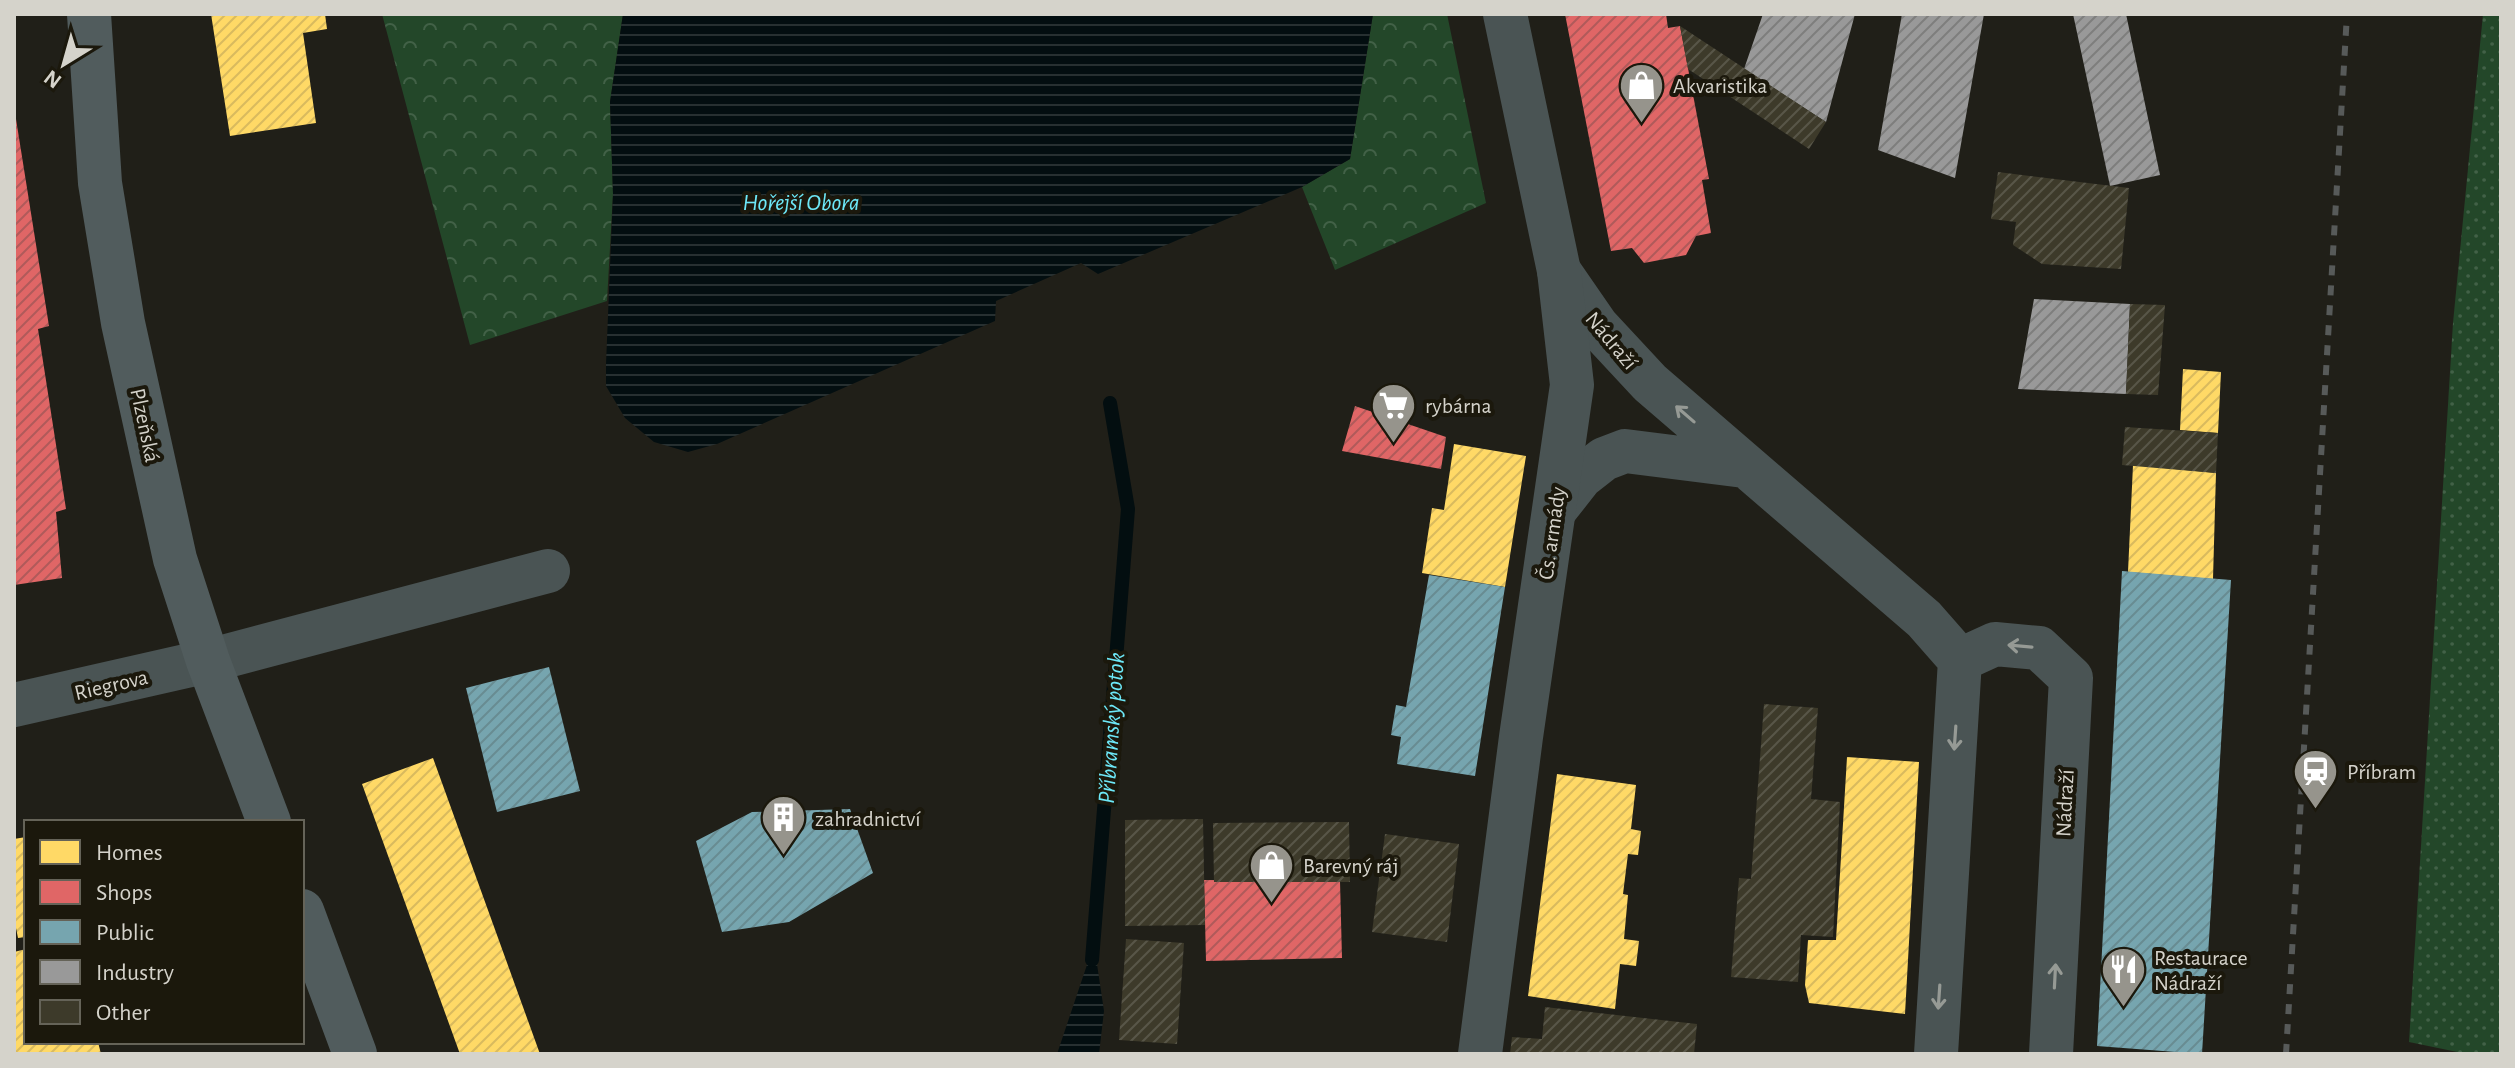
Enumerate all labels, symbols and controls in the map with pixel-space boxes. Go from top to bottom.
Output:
north arrow [24,24,104,104]
shop icon: Akvaristika [1618,61,1666,124]
text: N [40,66,65,93]
place label: Akvaristika [1673,75,1767,97]
water label: Hořejší Obora [742,191,860,215]
street label: Nádraží [1581,308,1642,374]
supermarket icon: rybárna [1370,381,1418,444]
street label: Plzeňská [126,386,164,464]
place label: rybárna [1425,395,1492,417]
one-way arrow [1675,406,1695,424]
street label: Čs. armády [1534,485,1569,581]
one-way arrow [2007,638,2034,653]
water label: Příbramský potok [1095,652,1129,805]
street label: Riegrova [72,666,150,704]
one-way arrow [1947,724,1962,751]
station icon: Příbram [2292,747,2340,810]
place label: Příbram [2347,761,2416,783]
street label: Nádraží [2052,768,2078,837]
building icon: zahradnictví [760,794,808,857]
place label: zahradnictví [815,808,921,830]
legend [24,820,304,1044]
text: Homes [96,841,163,865]
shop icon: Barevný ráj [1248,841,1296,904]
place label: Barevný ráj [1303,855,1399,877]
text: Shops [96,881,152,905]
text: Public [96,921,154,945]
restaurant icon: Restaurace Nádraží [2099,946,2147,1009]
place label: Restaurace Nádraží [2154,947,2248,994]
text: Industry [96,961,174,985]
one-way arrow [2048,963,2063,990]
one-way arrow [1931,983,1946,1010]
text: Other [96,1001,150,1025]

